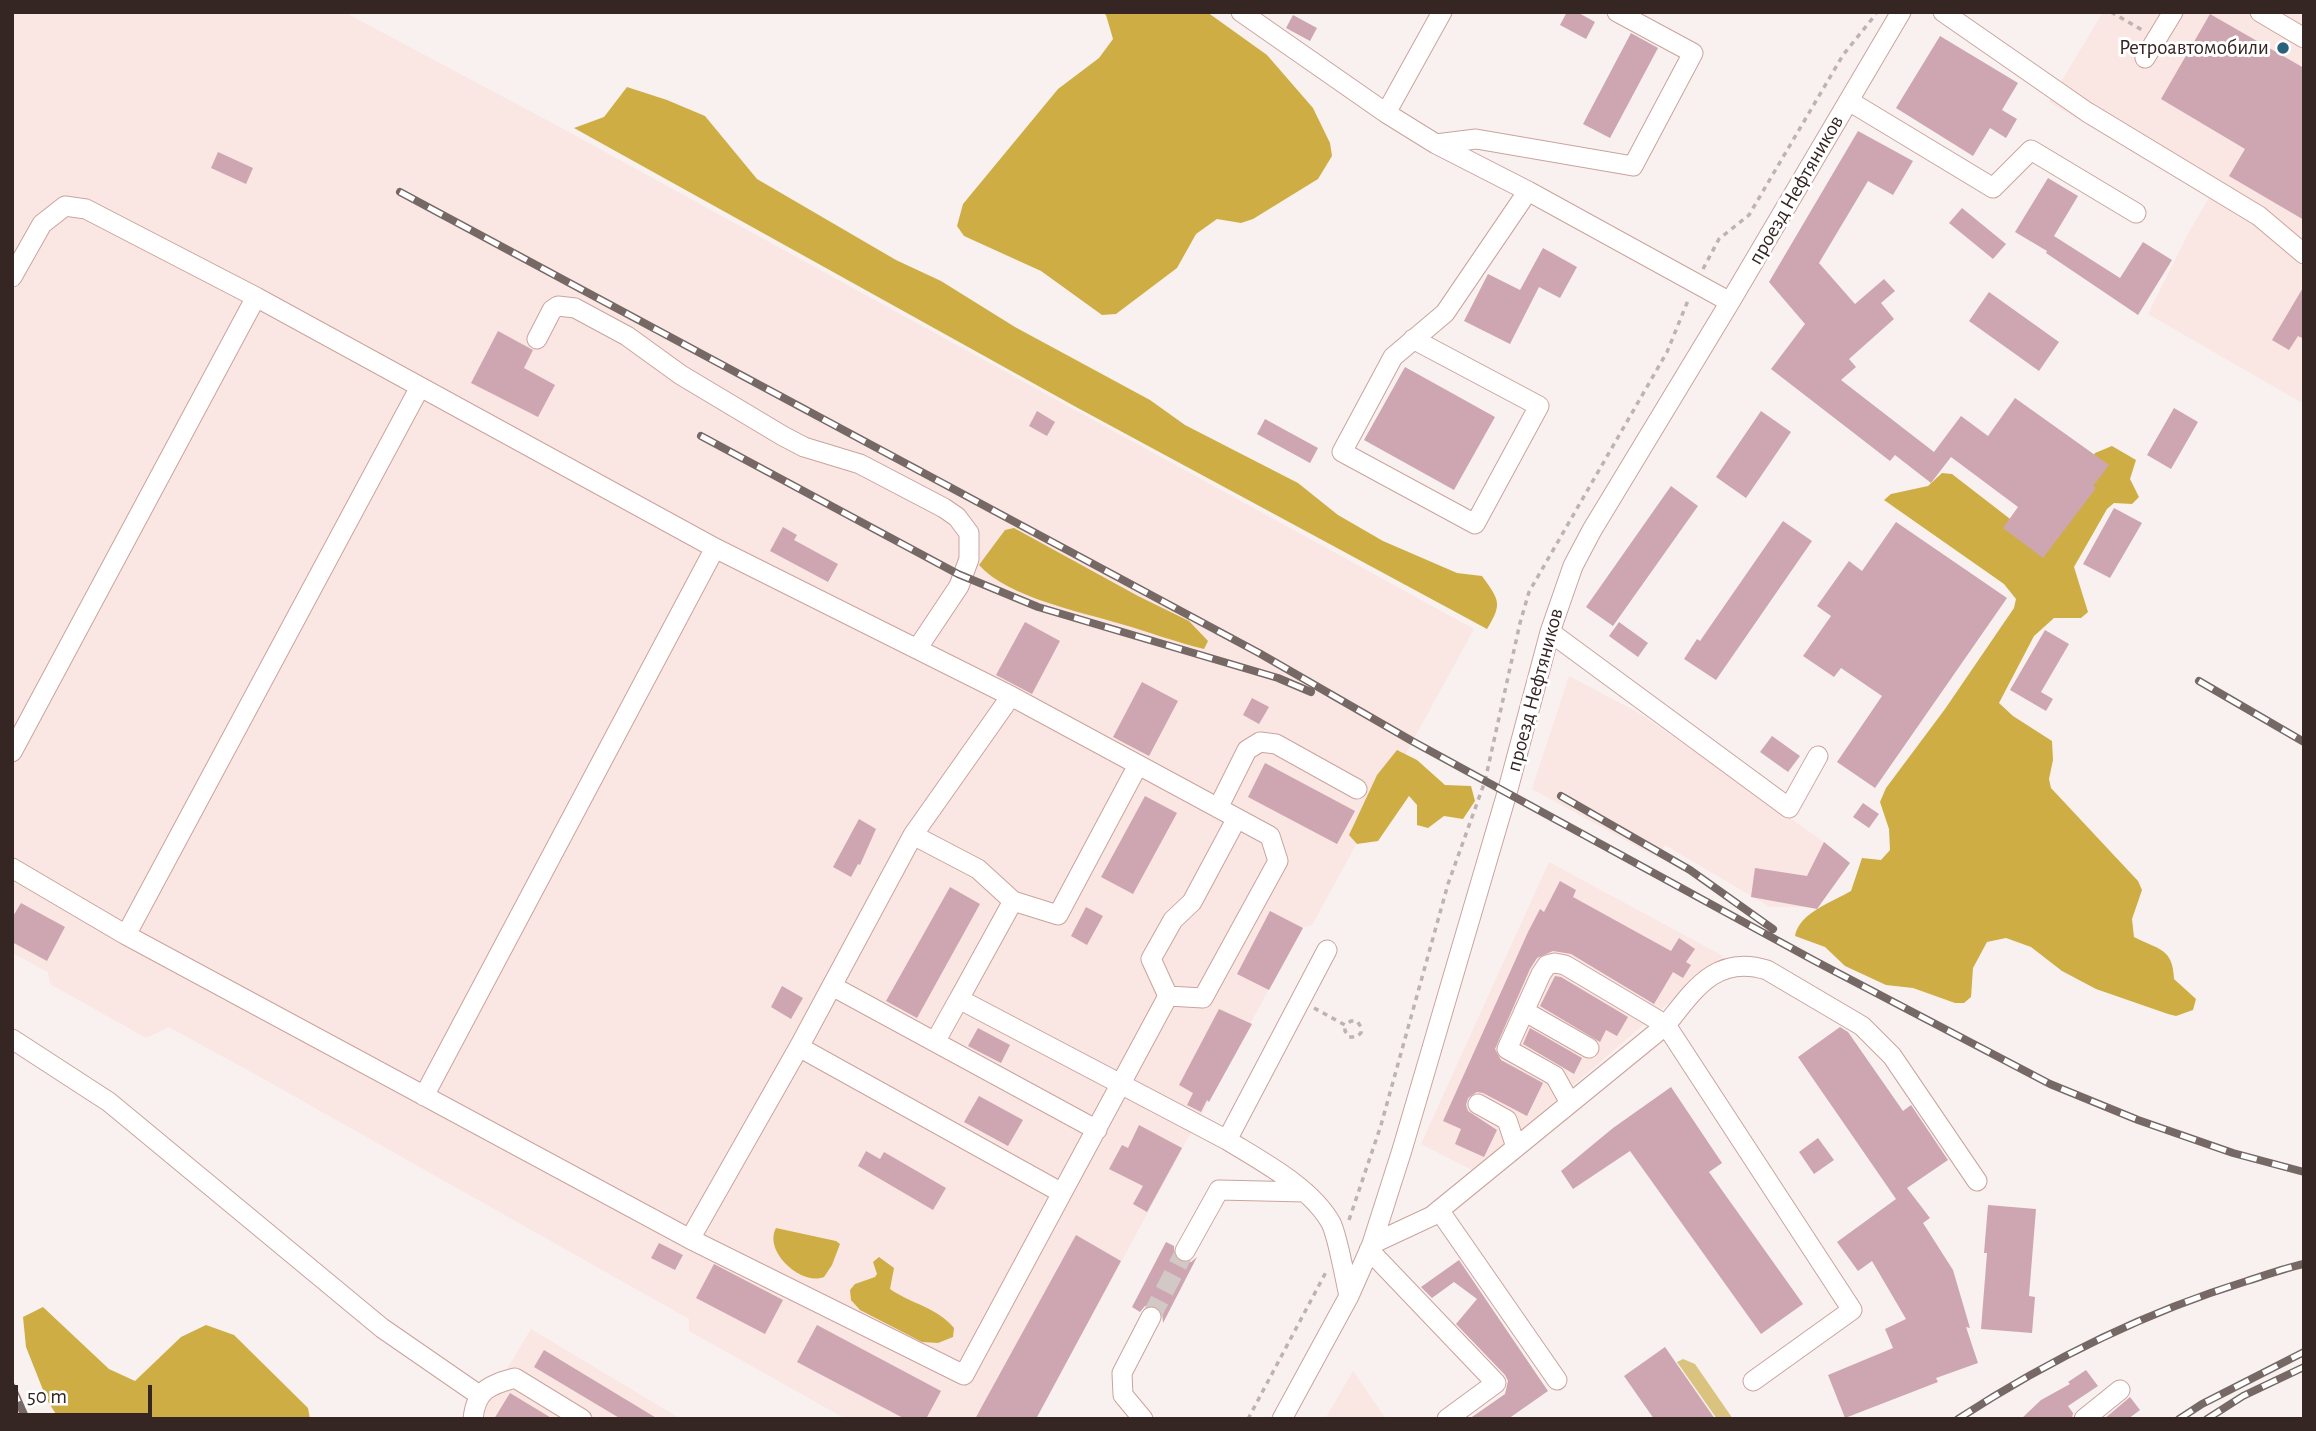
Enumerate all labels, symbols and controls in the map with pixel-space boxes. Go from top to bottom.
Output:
place label: Ретроавтомобили [2119,35,2269,61]
marker: Ретроавтомобили [2275,40,2291,56]
street label: проезд Нефтяников [1743,111,1849,269]
street label: проезд Нефтяников [1501,605,1569,775]
scale bar [18,1372,156,1416]
text: 50 m [27,1386,67,1407]

